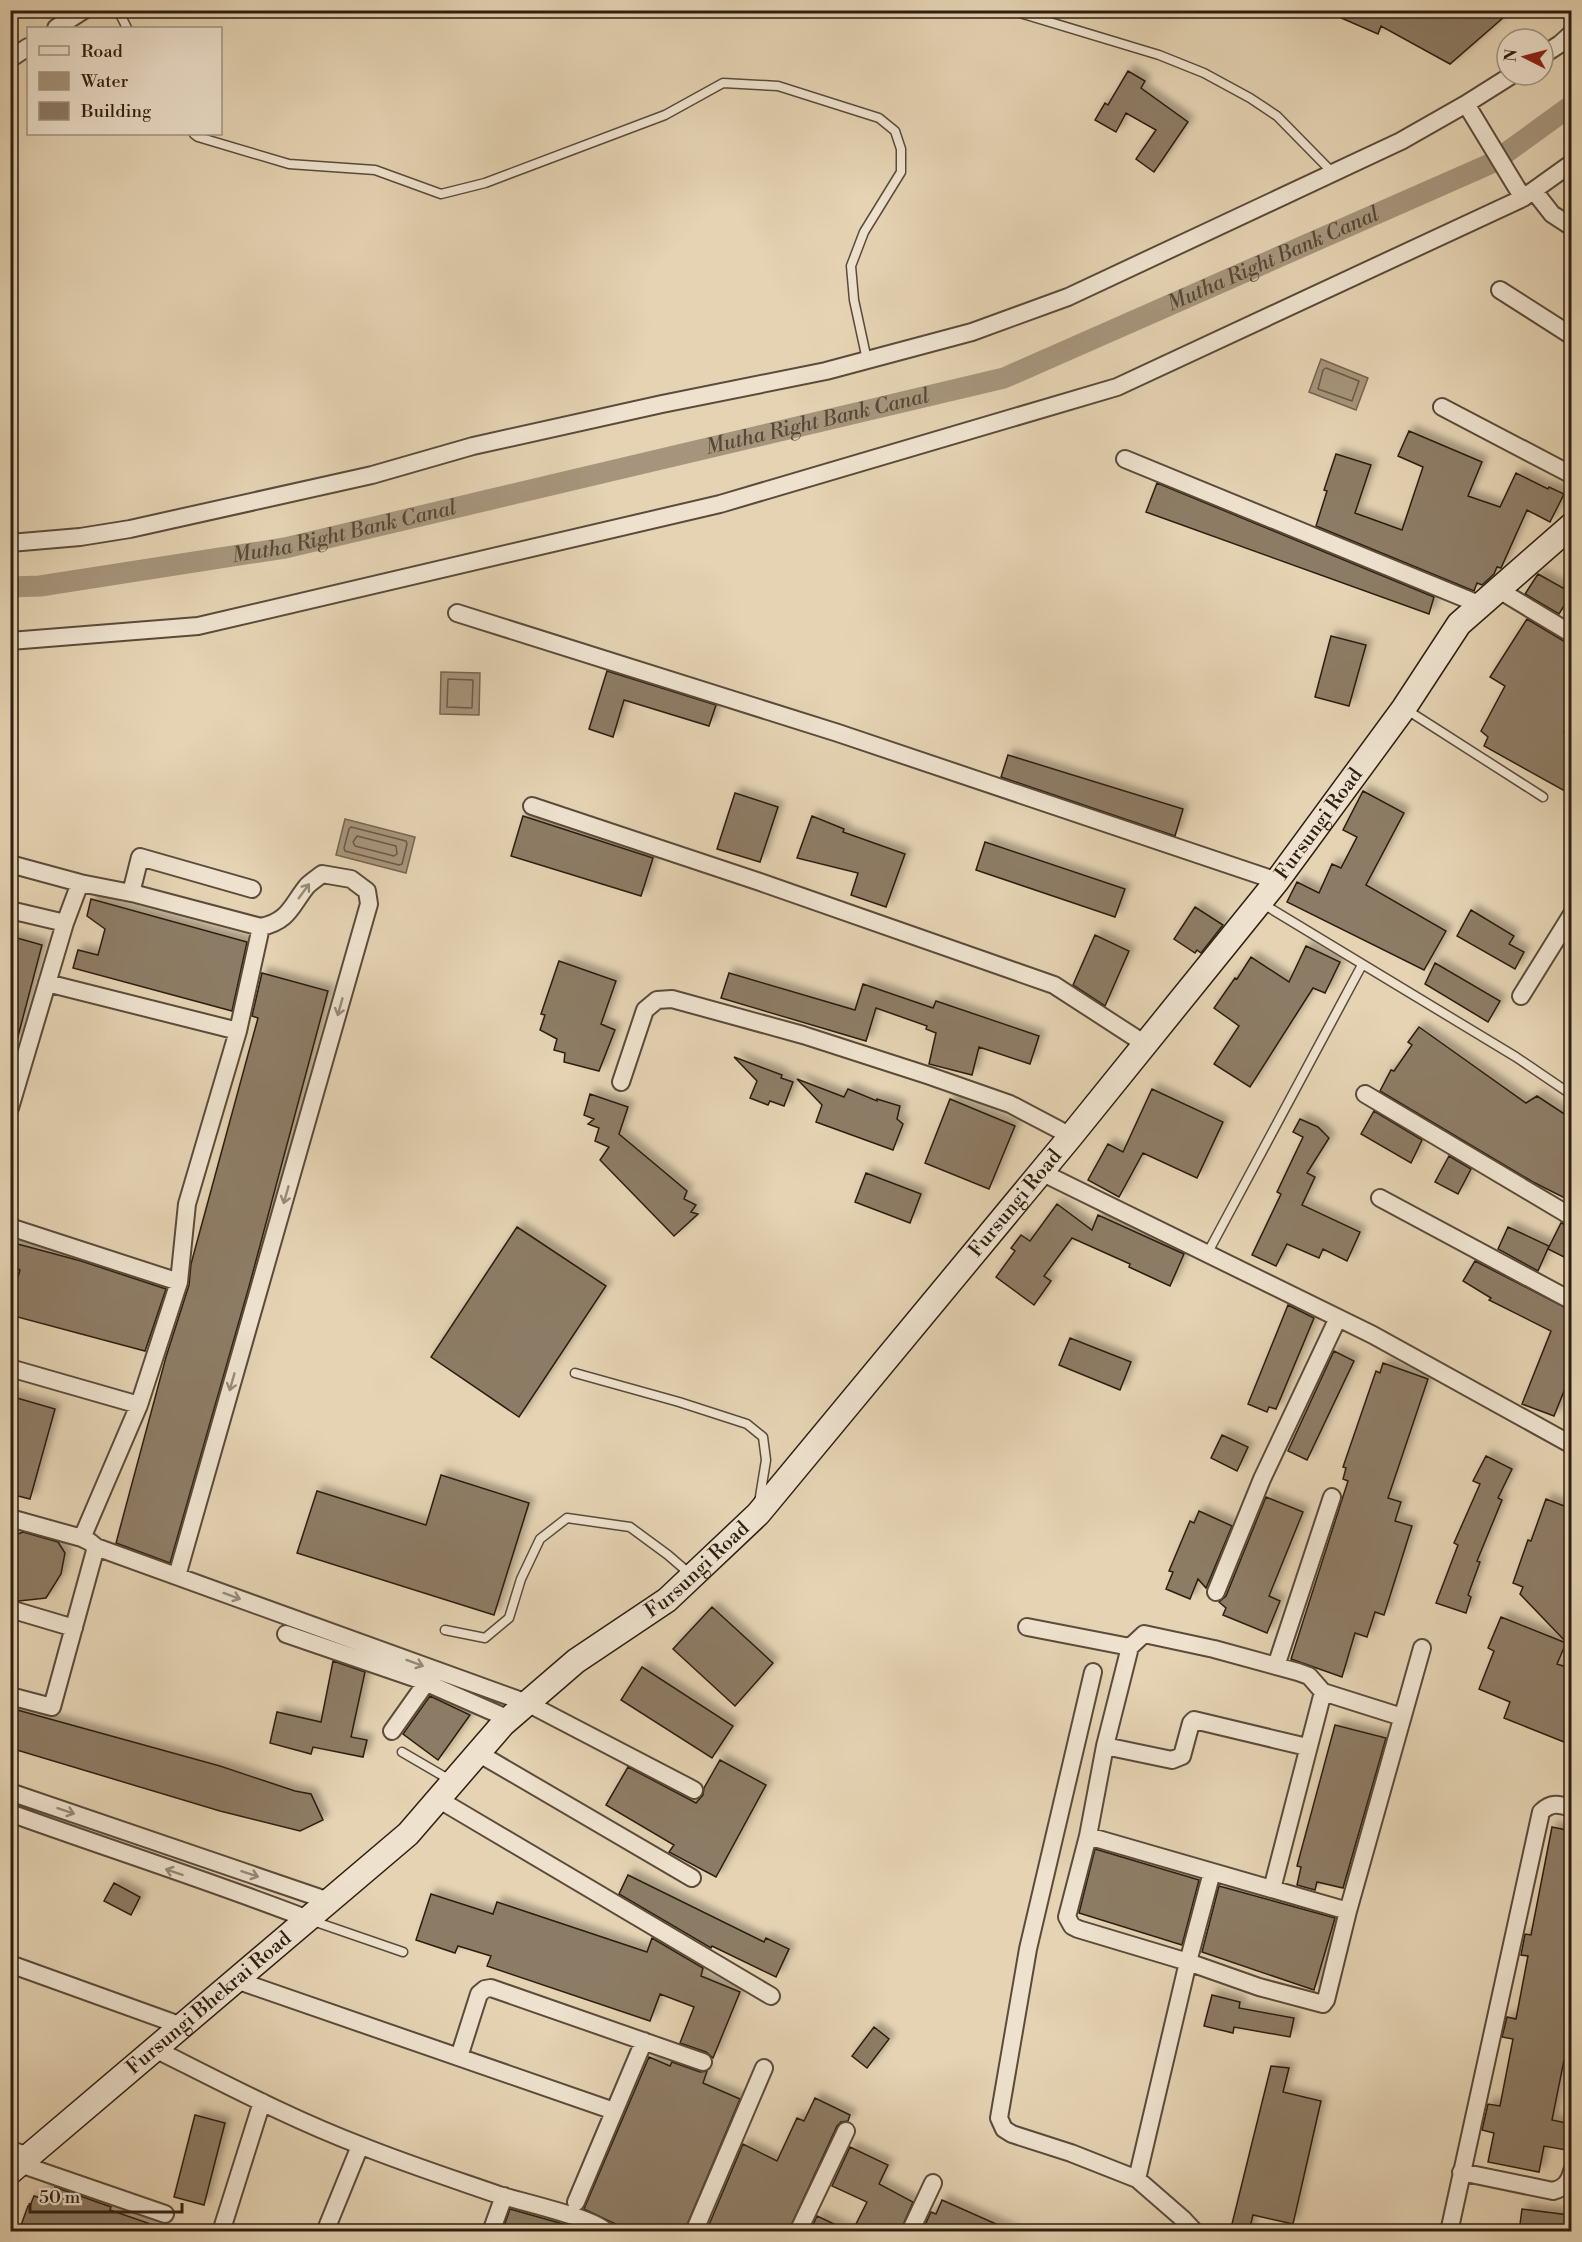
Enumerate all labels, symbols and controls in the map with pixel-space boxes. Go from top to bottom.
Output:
legend [27,27,222,135]
north arrow [1495,27,1555,87]
text: Road [81,40,124,63]
text: N [1500,48,1522,63]
text: Water [80,70,129,93]
text: Building [80,100,152,123]
water label: Mutha Right Bank Canal [1163,201,1384,317]
water label: Mutha Right Bank Canal [703,383,932,461]
water label: Mutha Right Bank Canal [230,495,459,569]
street label: Fursungi Road [1270,763,1369,885]
one-way arrow [297,883,310,899]
one-way arrow [334,997,345,1016]
street label: Fursungi Road [963,1144,1068,1262]
one-way arrow [280,1185,291,1204]
one-way arrow [226,1372,237,1391]
street label: Fursungi Road [640,1516,755,1624]
one-way arrow [222,1591,240,1602]
one-way arrow [405,1658,424,1669]
one-way arrow [56,1807,75,1818]
one-way arrow [165,1865,184,1876]
one-way arrow [240,1870,259,1881]
street label: Fursungi Bhekrai Road [121,1926,297,2080]
scale bar [30,2176,182,2214]
text: 50 m [39,2186,81,2209]

